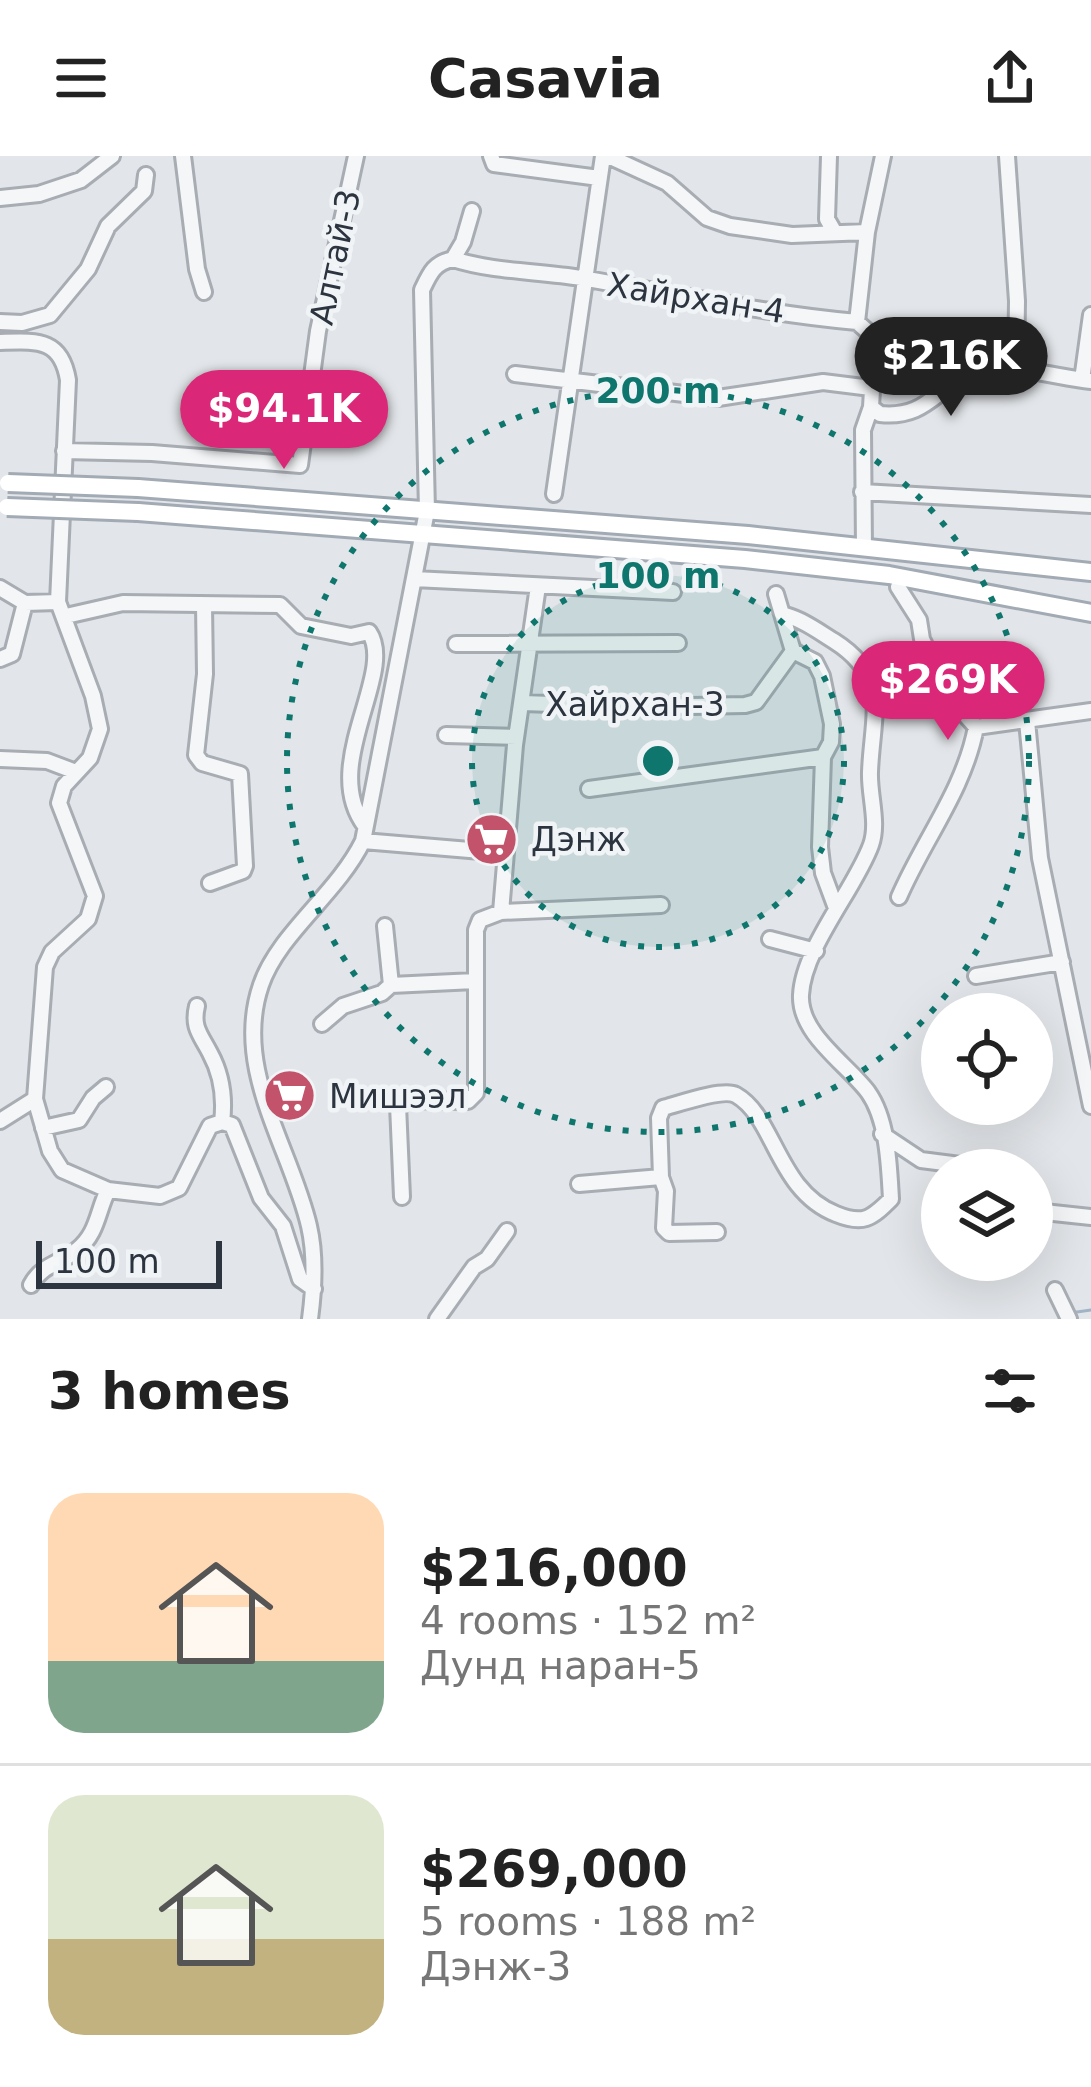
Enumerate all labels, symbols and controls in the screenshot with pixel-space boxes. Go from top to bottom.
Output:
icon: menu [48,45,114,111]
icon: share [977,45,1043,111]
text: Casavia [428,47,663,110]
street label: Алтай-3 [302,186,368,328]
street label: Хайрхан-4 [604,265,788,331]
pin: $216K [867,317,1035,419]
text: $216K [882,333,1020,378]
pin: $94.1K [186,370,382,472]
text: 200 m [595,370,721,411]
text: $94.1K [207,386,361,431]
text: 100 m [595,555,721,596]
pin: $269K [864,641,1032,743]
text: $269K [879,657,1017,702]
street label: Хайрхан-3 [545,685,725,724]
centre of rings [637,740,679,782]
supermarket icon: Дэнж [464,811,520,867]
place label: Дэнж [531,820,626,859]
map controls [921,993,1053,1281]
button: locate [921,993,1053,1125]
supermarket icon: Мишээл [262,1068,318,1124]
place label: Мишээл [329,1077,466,1116]
button: layers [921,1149,1053,1281]
scale bar [36,1235,222,1288]
text: 100 m [54,1242,160,1281]
icon: filters [977,1358,1043,1424]
text: 3 homes [48,1362,291,1421]
text: $216,000 [420,1539,688,1598]
icon: home [144,1541,288,1685]
text: 4 rooms · 152 m² [420,1598,756,1643]
text: Дунд наран-5 [420,1643,701,1688]
text: $269,000 [420,1840,688,1899]
icon: home [144,1843,288,1987]
text: 5 rooms · 188 m² [420,1899,756,1944]
text: Дэнж-3 [420,1944,571,1989]

